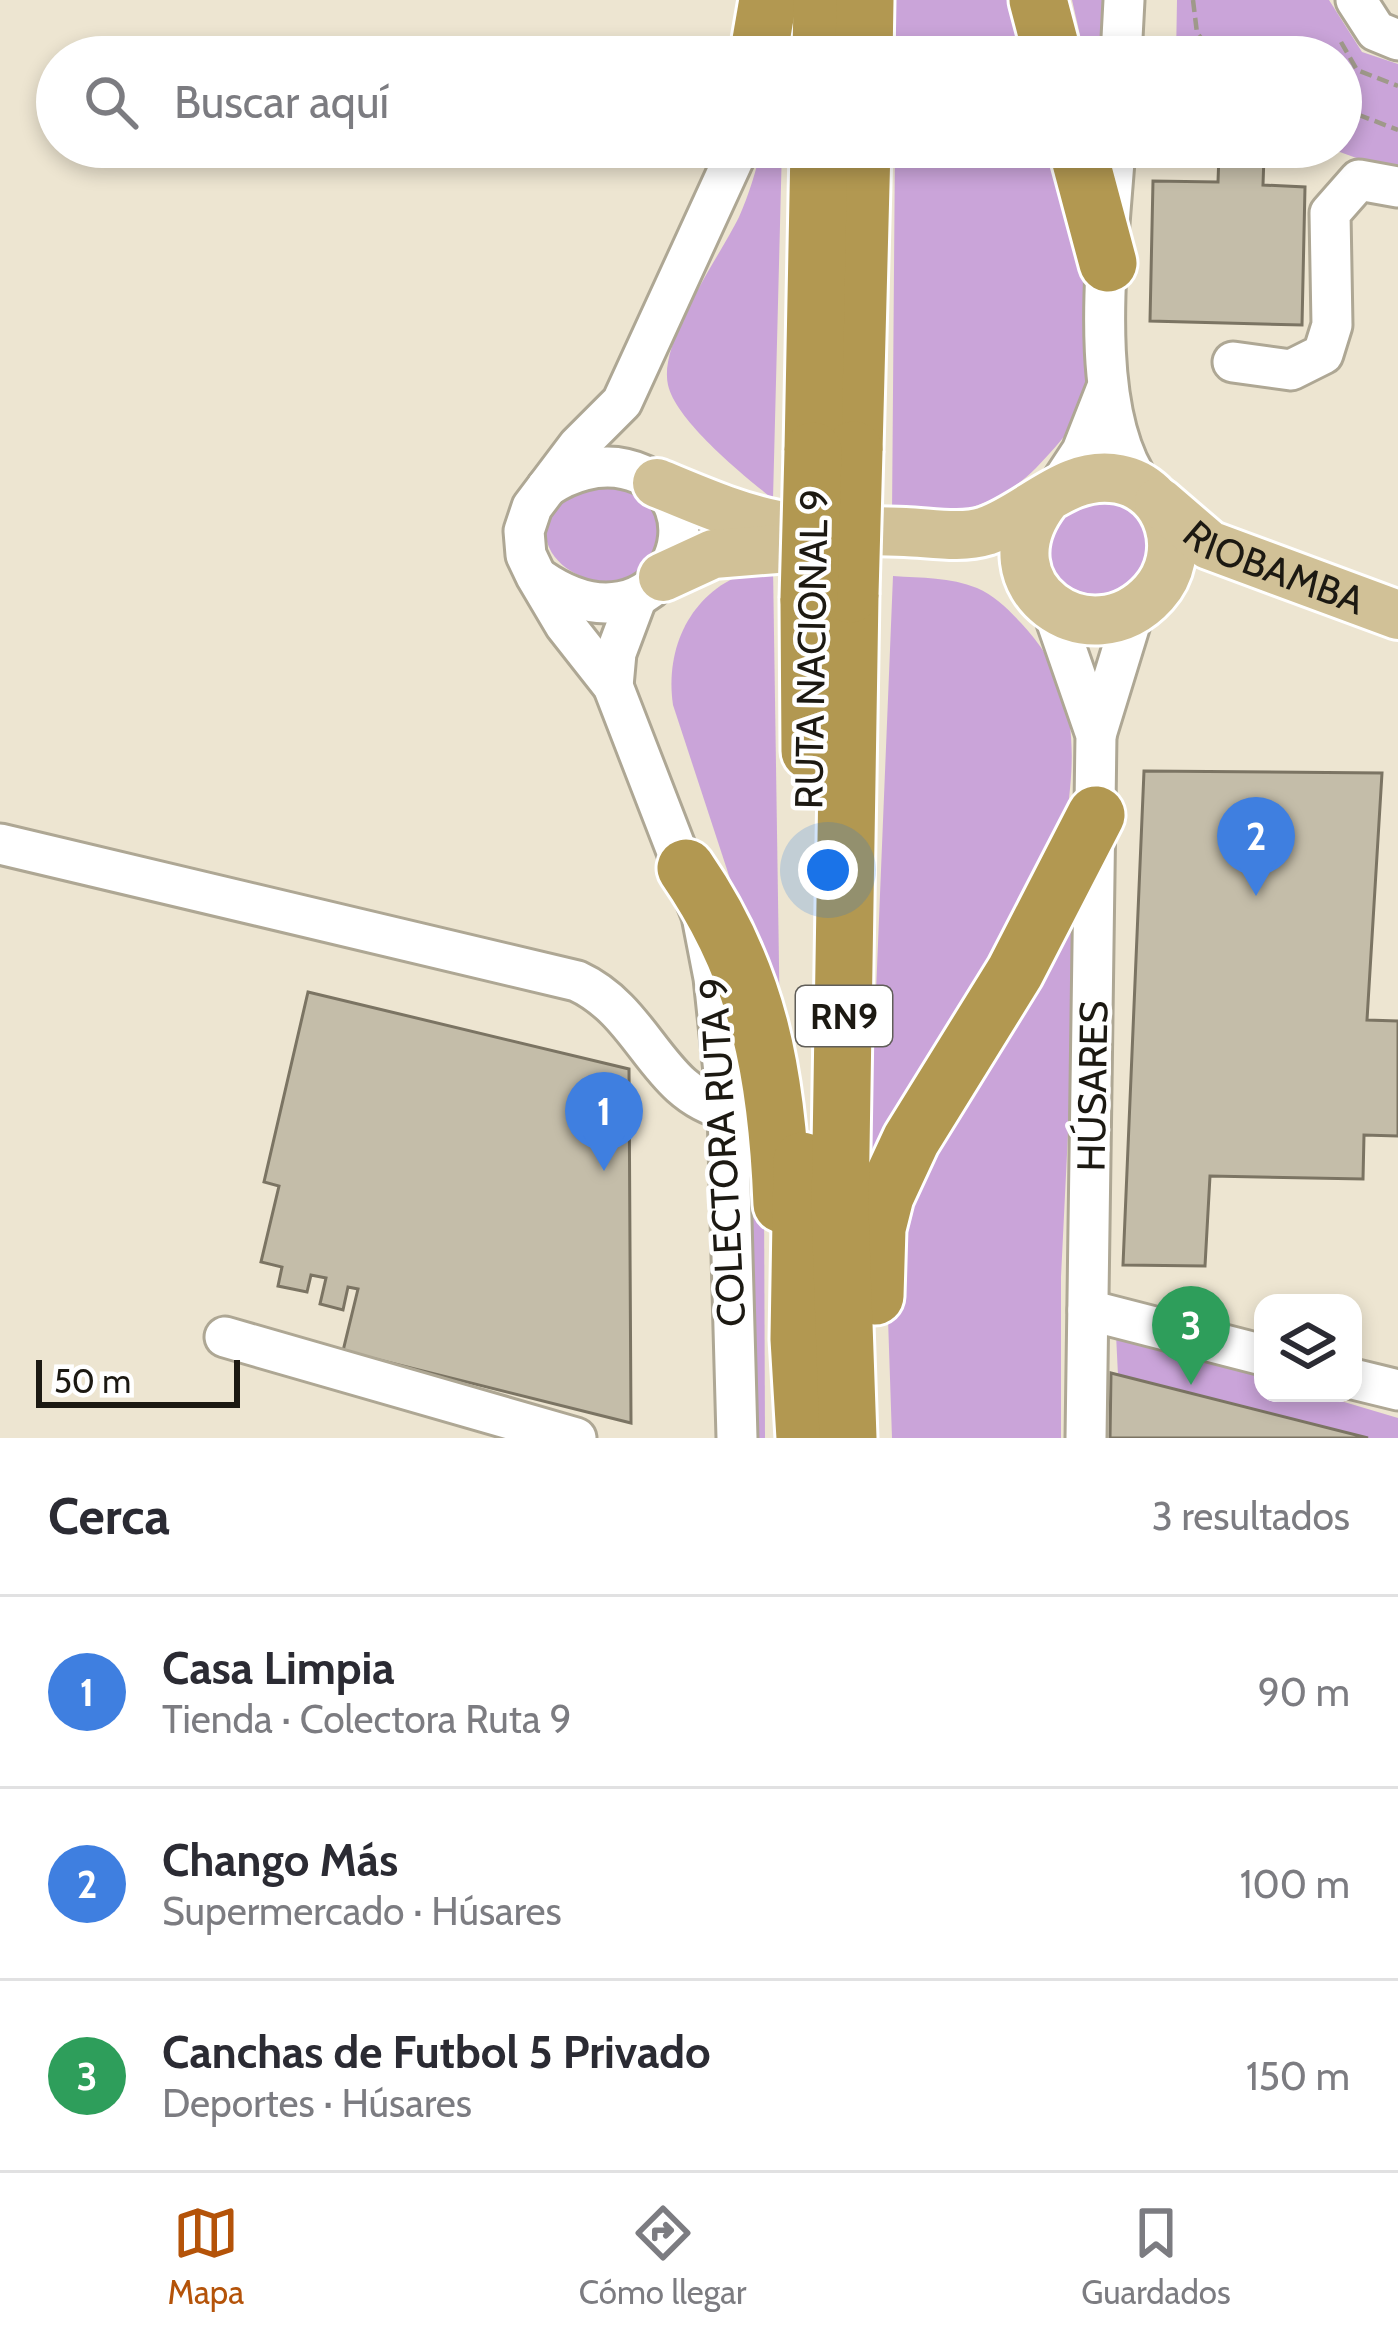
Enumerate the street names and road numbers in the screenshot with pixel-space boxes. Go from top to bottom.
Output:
street label: RUTA NACIONAL 9 [784,488,838,810]
street label: RIOBAMBA [1174,510,1371,624]
street label: COLECTORA RUTA 9 [689,976,755,1328]
road number: RN9 [796,986,892,1046]
street label: HÚSARES [1067,1000,1117,1172]

